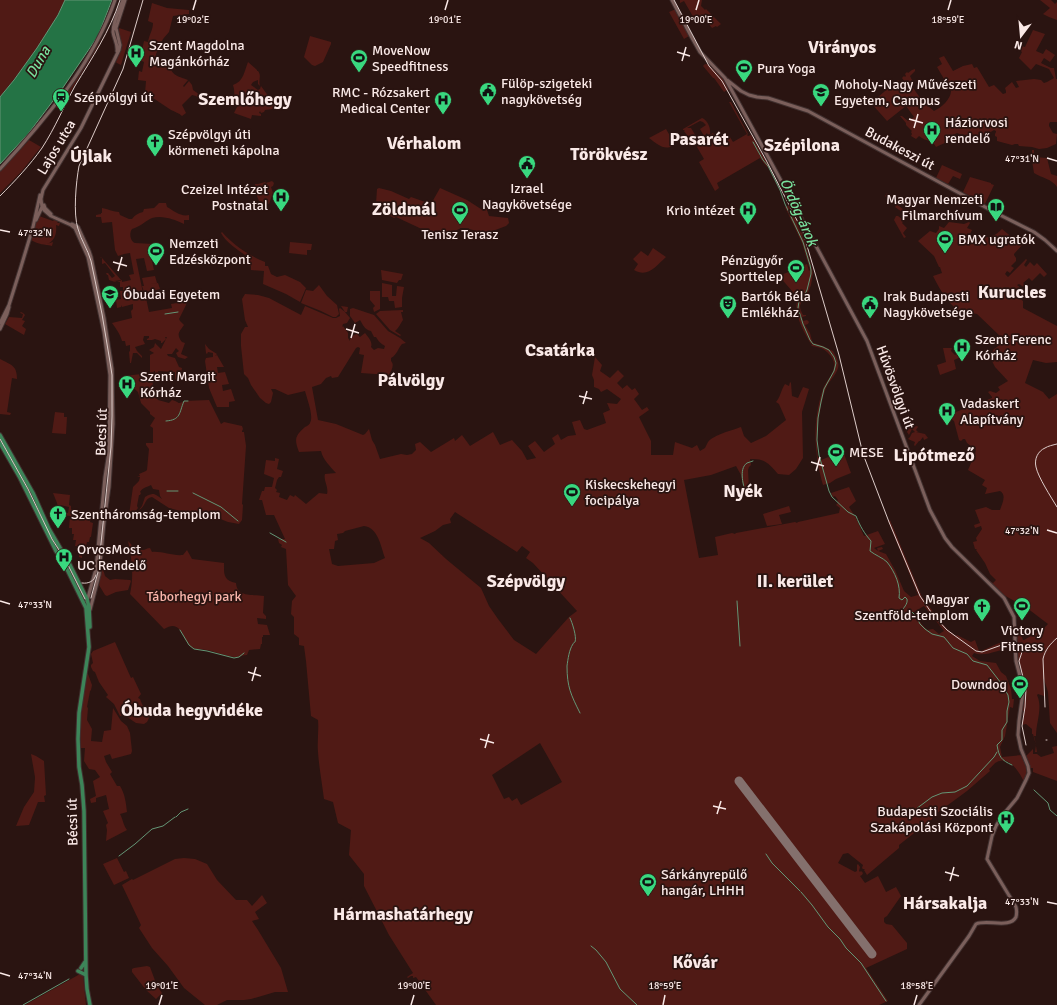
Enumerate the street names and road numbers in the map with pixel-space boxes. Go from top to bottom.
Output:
street label: Lajos utca [33,117,79,178]
street label: Budakeszi út [862,123,937,174]
street label: Hűvösvölgyi út [873,343,919,431]
street label: Bécsi út [92,408,111,456]
street label: Bécsi út [64,798,81,846]

